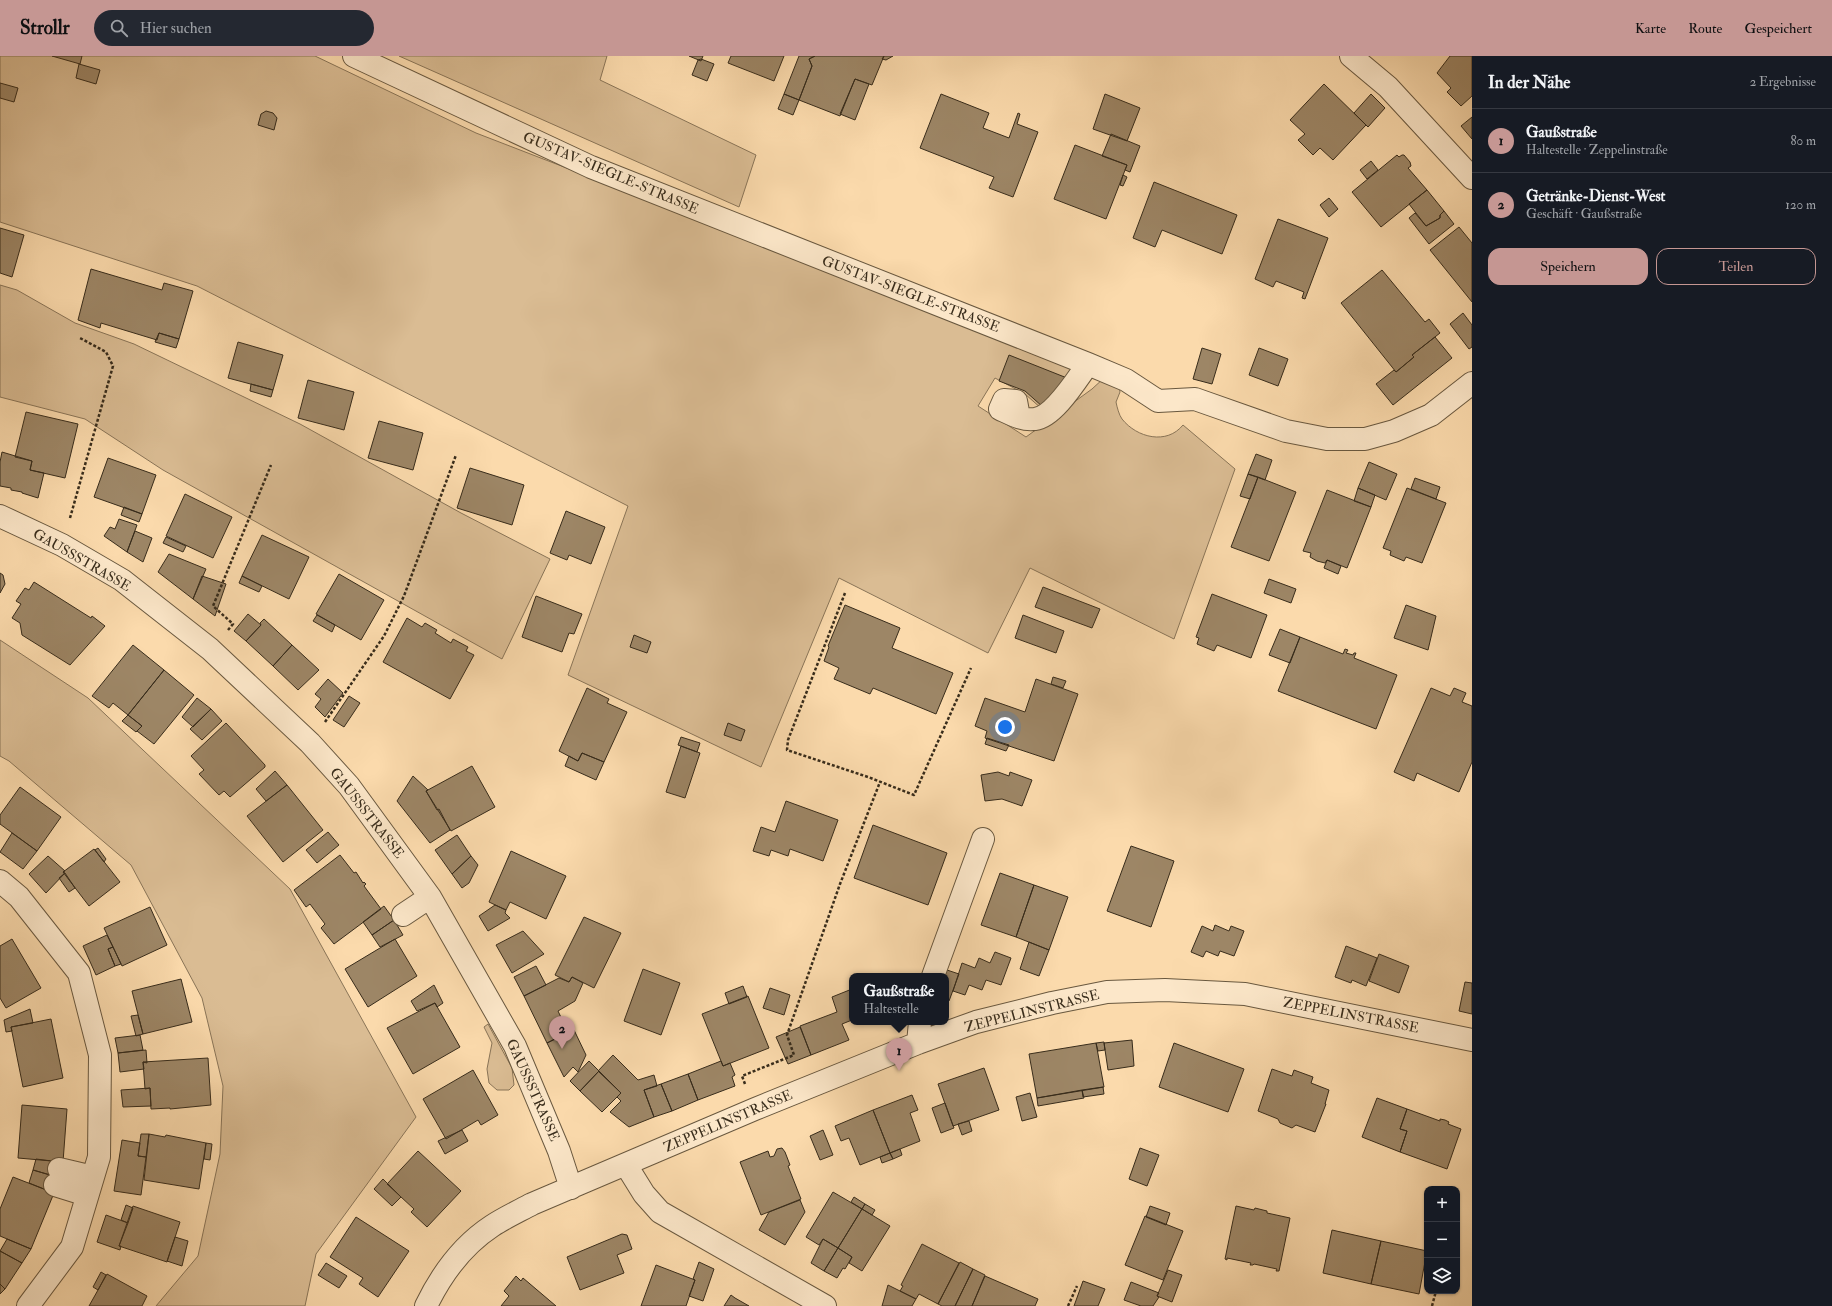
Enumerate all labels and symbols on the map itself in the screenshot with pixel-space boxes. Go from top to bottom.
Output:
street label: GUSTAV-SIEGLE-STRASSE [521,128,701,218]
street label: GUSTAV-SIEGLE-STRASSE [820,252,1002,336]
street label: GAUSSSTRASSE [30,525,134,595]
your location [995,717,1015,737]
street label: GAUSSSTRASSE [326,764,408,862]
street label: ZEPPELINSTRASSE [963,986,1101,1036]
street label: ZEPPELINSTRASSE [1282,993,1420,1037]
pin: 2 [549,1016,575,1049]
street label: GAUSSSTRASSE [503,1036,563,1144]
pin: 1 [886,1038,912,1071]
street label: ZEPPELINSTRASSE [661,1086,795,1156]

